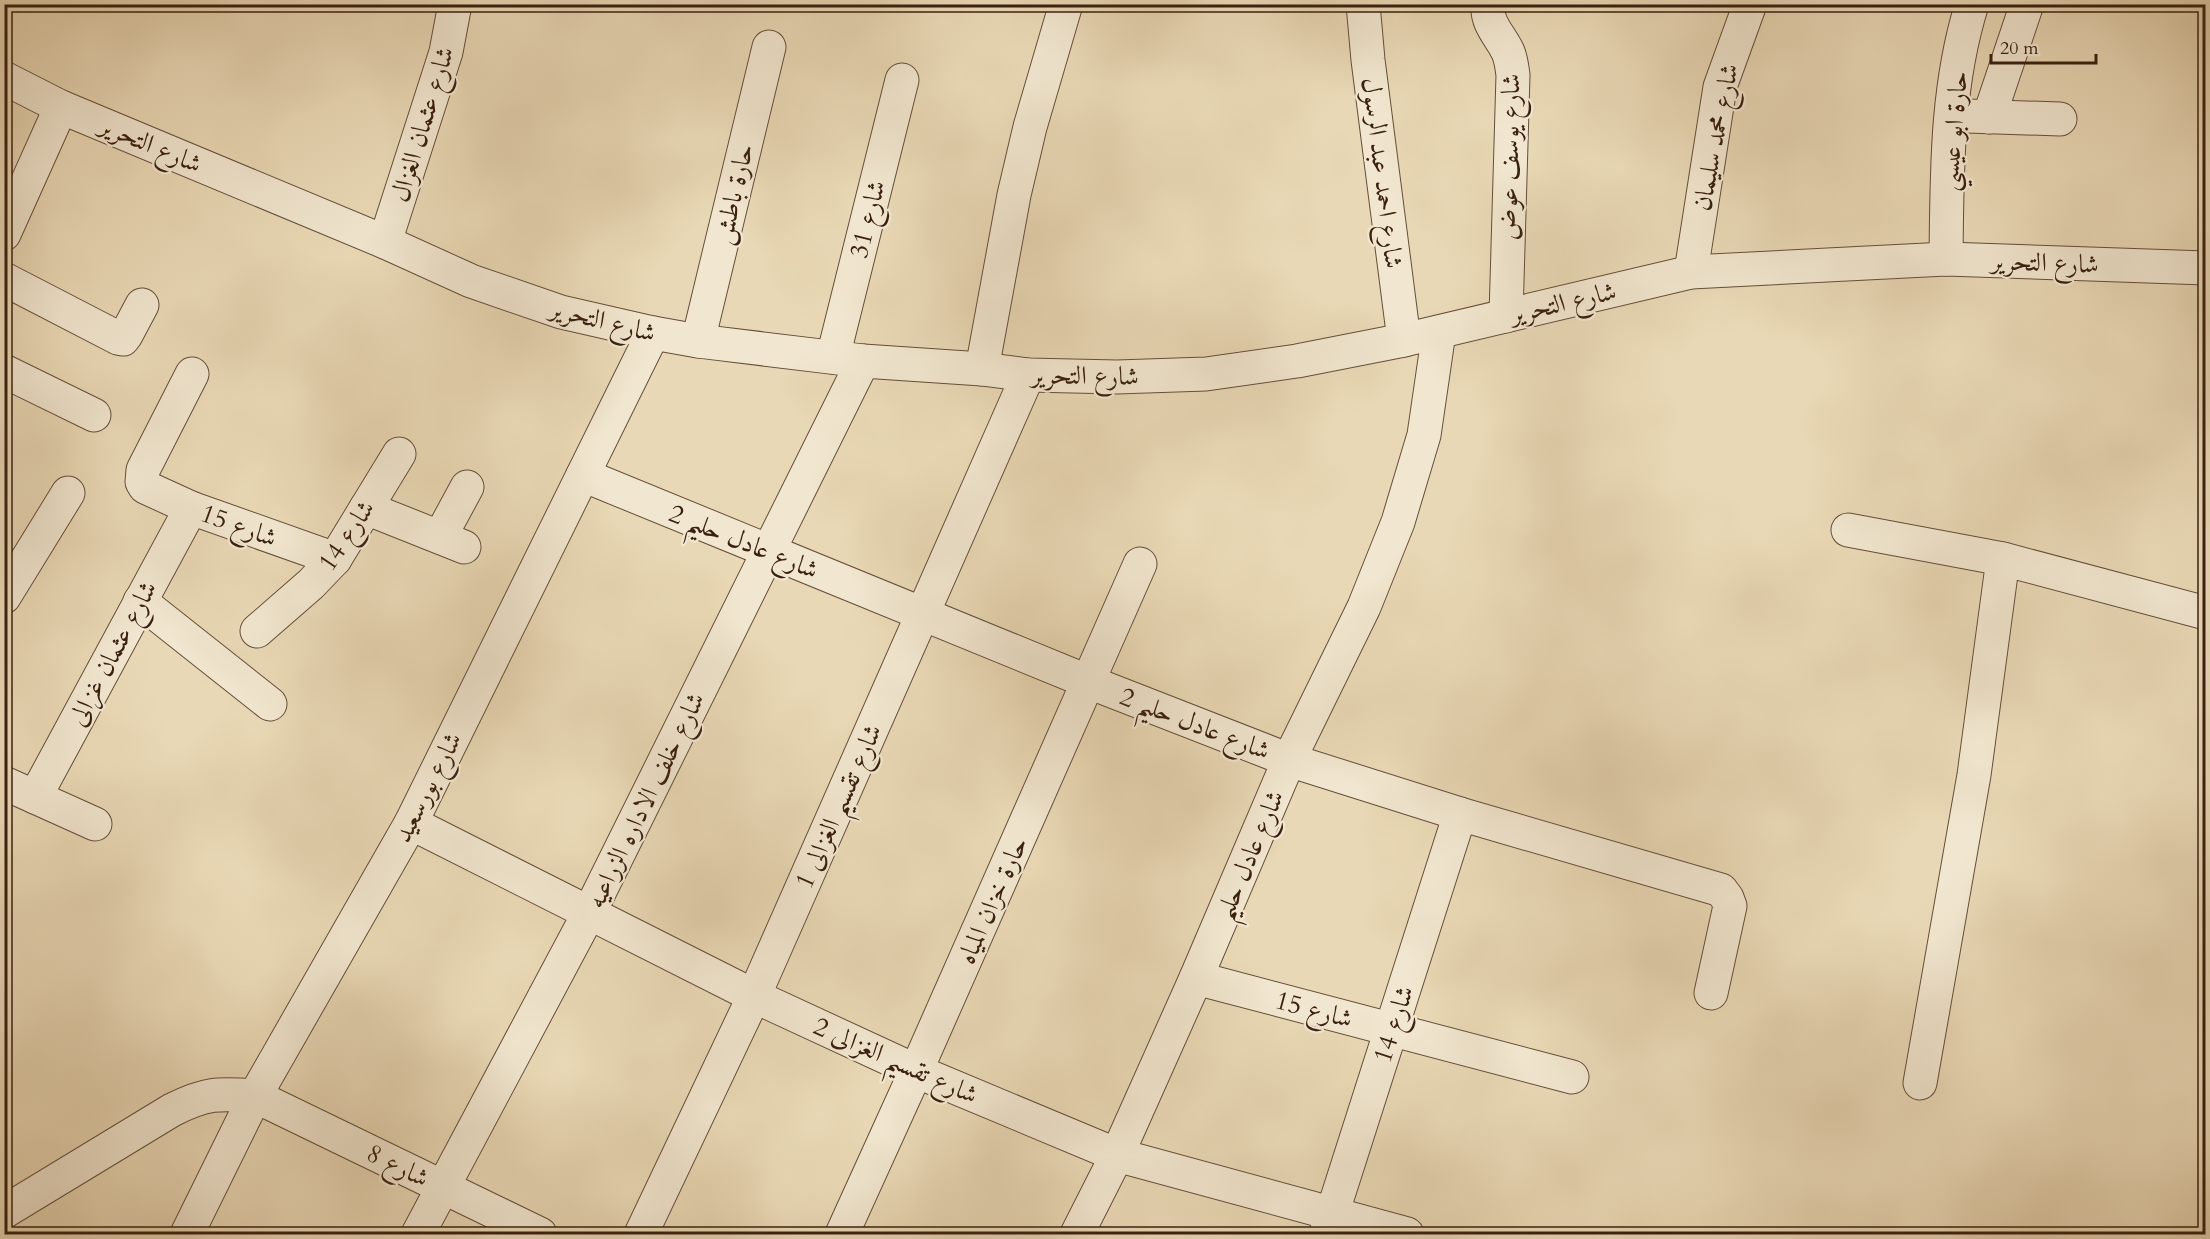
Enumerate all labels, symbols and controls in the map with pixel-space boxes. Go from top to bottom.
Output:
scale bar [1991,27,2096,65]
text: 20 m [2000,36,2039,61]
street label: شارع عثمان الغزال [382,42,467,207]
street label: شارع محمد سليمان [1684,60,1751,215]
street label: حارة ابو عيسي [1931,69,1982,193]
street label: شارع يوسف عوض [1491,73,1532,241]
street label: شارع احمد عبد الرسول [1349,76,1412,271]
street label: شارع التحرير [90,106,207,185]
street label: حارة باطش [705,140,762,248]
street label: شارع 31 [841,177,898,263]
street label: شارع التحرير [1987,243,2100,286]
street label: شارع التحرير [1504,273,1621,336]
street label: شارع التحرير [542,290,659,354]
street label: شارع التحرير [1028,357,1139,398]
street label: شارع 14 [310,493,386,580]
street label: شارع 15 [194,496,282,559]
street label: شارع عادل حليم 2 [661,496,824,595]
street label: شارع عثمان غزالى [59,575,169,734]
street label: شارع عادل حليم 2 [1112,679,1275,776]
street label: شارع خلف الاداره الزراعيه [578,686,717,916]
street label: شارع تقسيم الغزالى 1 [787,718,898,897]
street label: شارع بورسعيد [385,726,474,850]
street label: شارع عادل حليم [1206,785,1300,929]
street label: حارة خزان المياه [949,831,1036,969]
street label: شارع 14 [1365,981,1426,1068]
street label: شارع 15 [1270,982,1356,1040]
street label: شارع تقسيم الغزالى 2 [805,1009,984,1120]
street label: شارع 8 [359,1135,435,1199]

